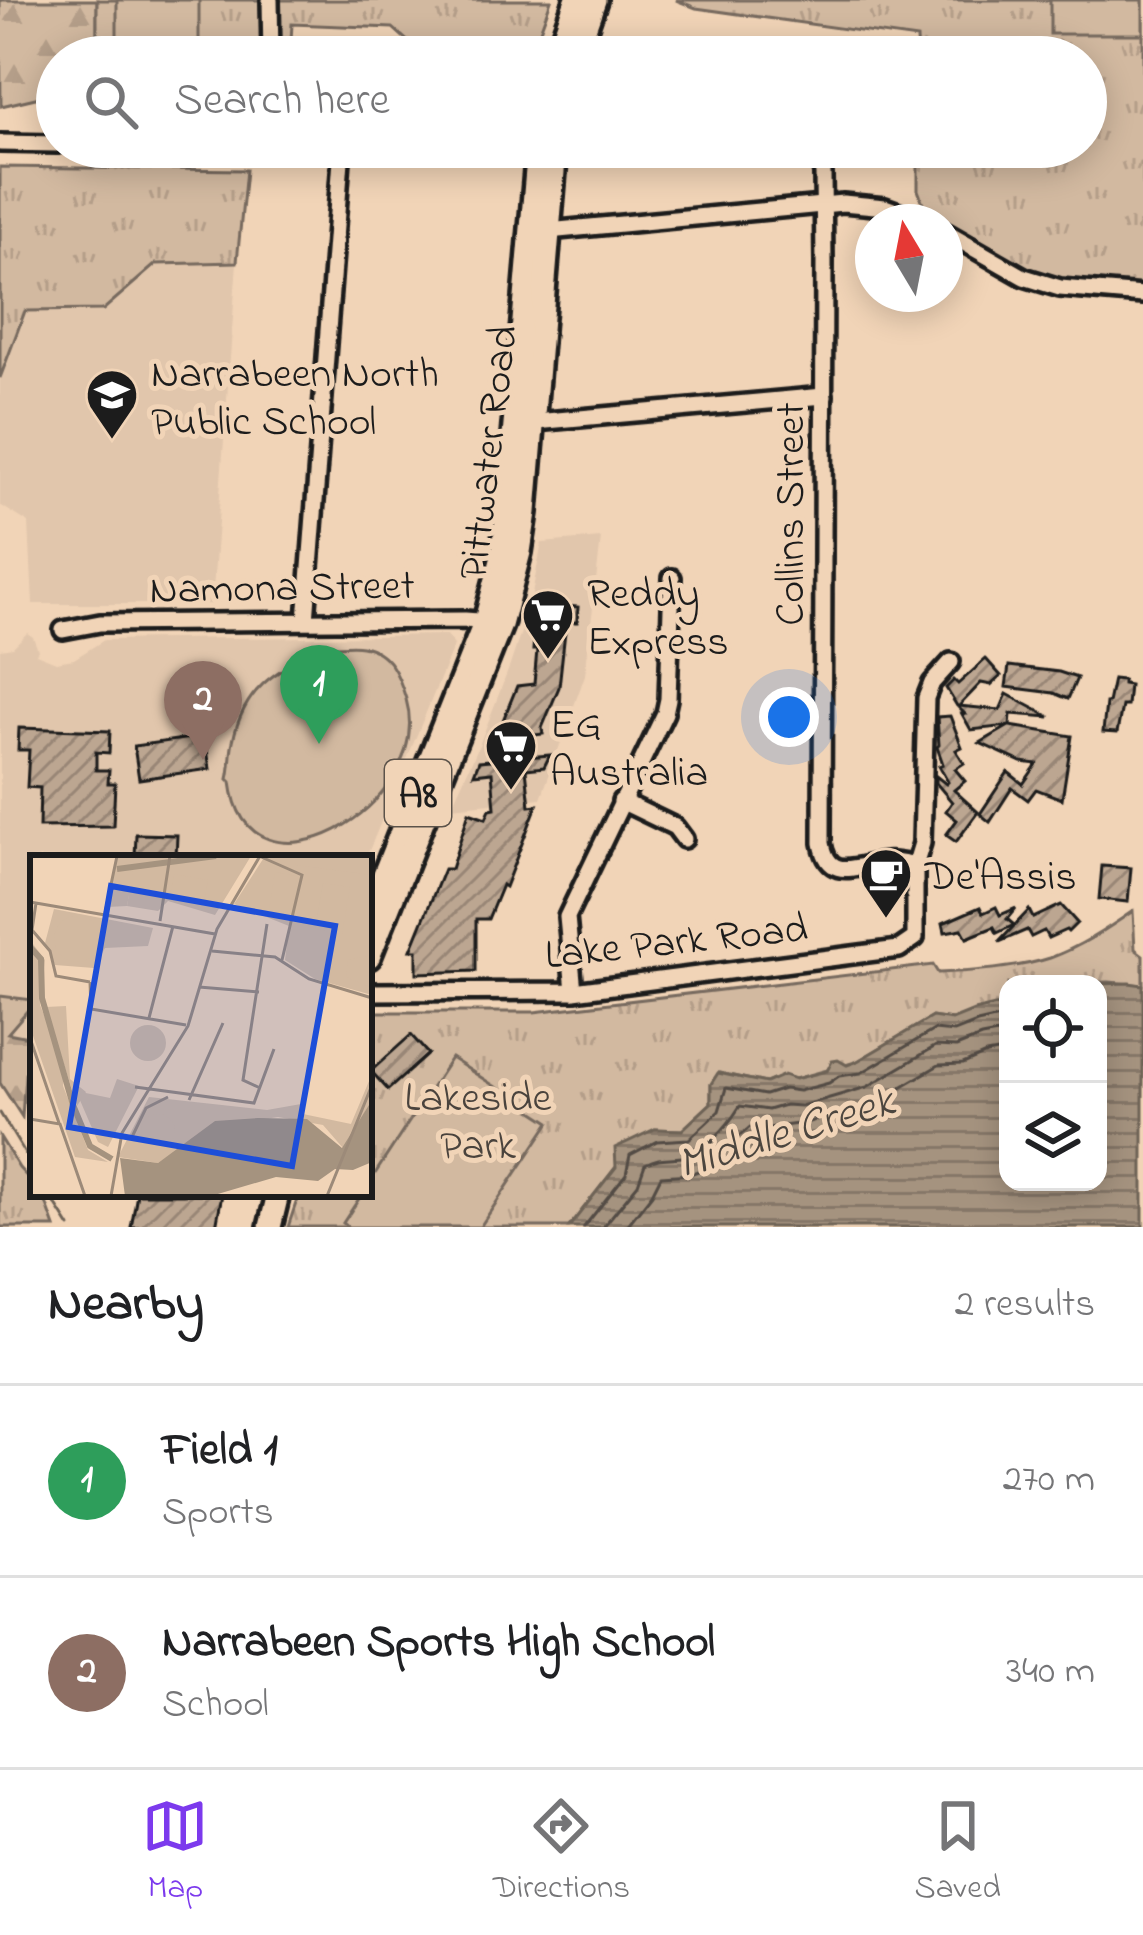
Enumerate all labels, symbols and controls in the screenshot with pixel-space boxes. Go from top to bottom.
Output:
search box [36,36,1107,168]
icon: search [78,69,144,135]
text: Search here [174,69,390,135]
north arrow [855,204,963,312]
street label: Pittwater Road [445,322,536,583]
place label: Narrabeen North Public School [151,345,439,454]
school or university icon: Narrabeen North Public School [84,367,140,441]
street label: Collins Street [762,402,823,626]
street label: Namona Street [149,557,415,622]
place label: Reddy Express [587,565,729,674]
supermarket icon: Reddy Express [520,587,576,661]
pin: 1 [280,645,358,744]
pin: 2 [164,661,242,760]
your location [759,687,819,747]
place label: EG Australia [550,696,708,805]
supermarket icon: EG Australia [483,718,539,792]
road number: A8 [385,760,451,826]
cafe icon: De'Assis [858,846,914,920]
place label: De'Assis [924,848,1077,909]
inset map [30,855,372,1197]
street label: Lake Park Road [542,899,811,988]
map controls [999,975,1107,1191]
button: locate [999,975,1107,1083]
park label: Lakeside Park [405,1069,552,1178]
water label: Middle Creek [670,1070,905,1199]
button: layers [999,1083,1107,1191]
text: Nearby [48,1268,204,1343]
text: 2 results [955,1277,1095,1334]
text: Field 1 [162,1419,278,1485]
text: 1 [81,1452,93,1509]
text: 270 m [1003,1452,1095,1509]
text: Sports [162,1485,274,1542]
text: Narrabeen Sports High School [162,1611,715,1677]
text: 2 [77,1644,97,1701]
text: 340 m [1006,1644,1095,1701]
text: School [162,1677,269,1734]
tab: Map [142,1793,208,1913]
tab: Directions [493,1793,630,1913]
tab: Saved [915,1793,1001,1913]

